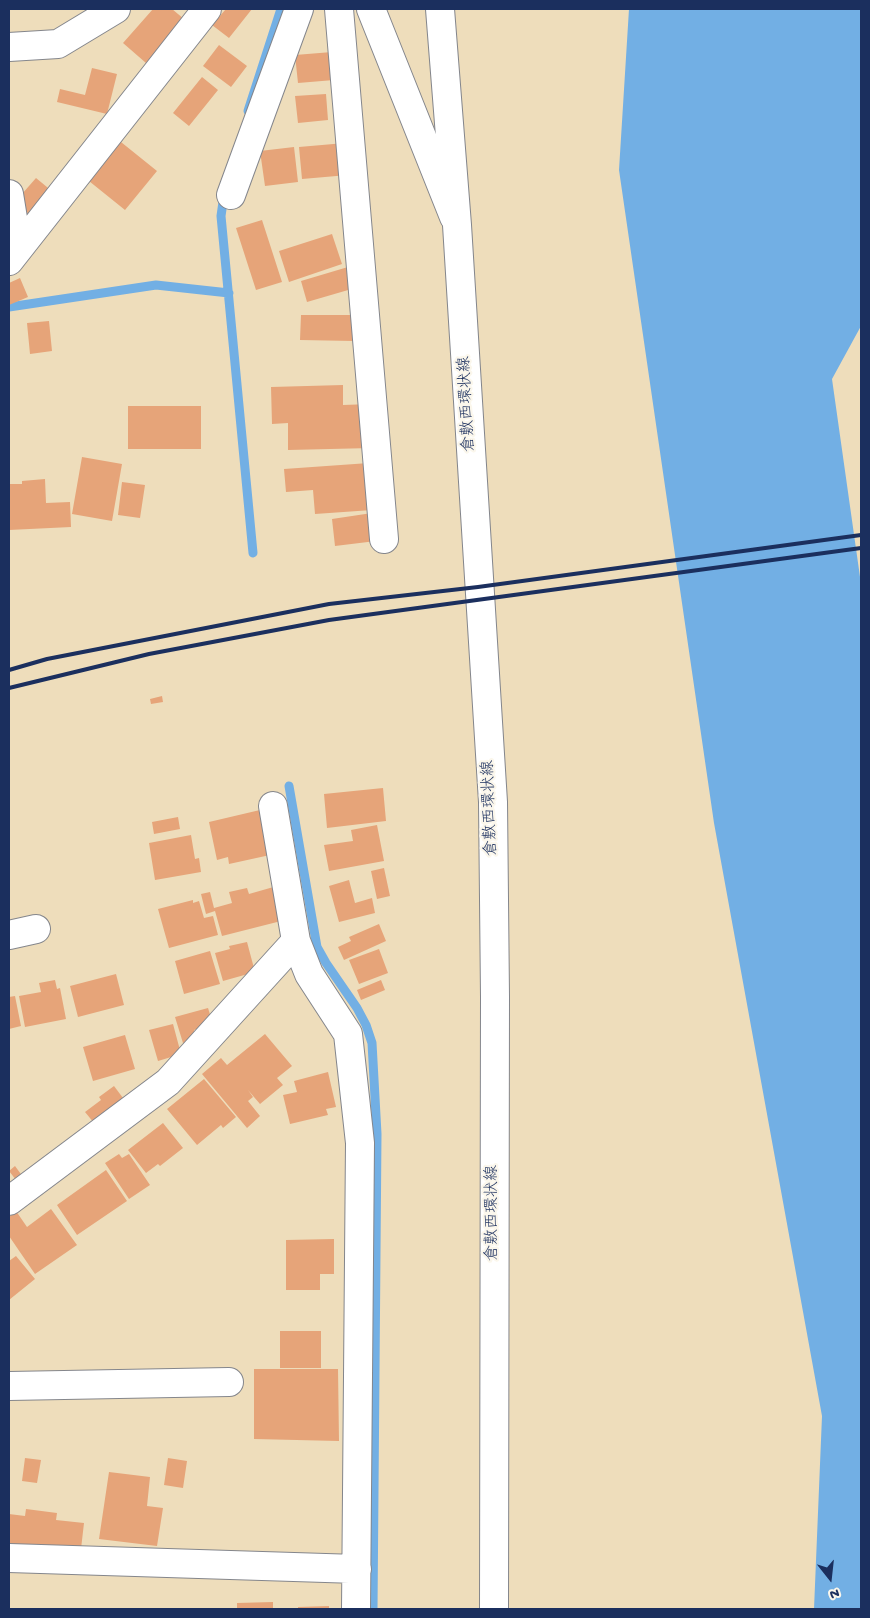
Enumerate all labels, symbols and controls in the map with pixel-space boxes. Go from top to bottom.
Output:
street label: 倉敷西環状線 [456,356,480,452]
street label: 倉敷西環状線 [480,760,502,856]
street label: 倉敷西環状線 [484,1165,504,1261]
north arrow [805,1553,855,1603]
text: N [828,1583,841,1602]

